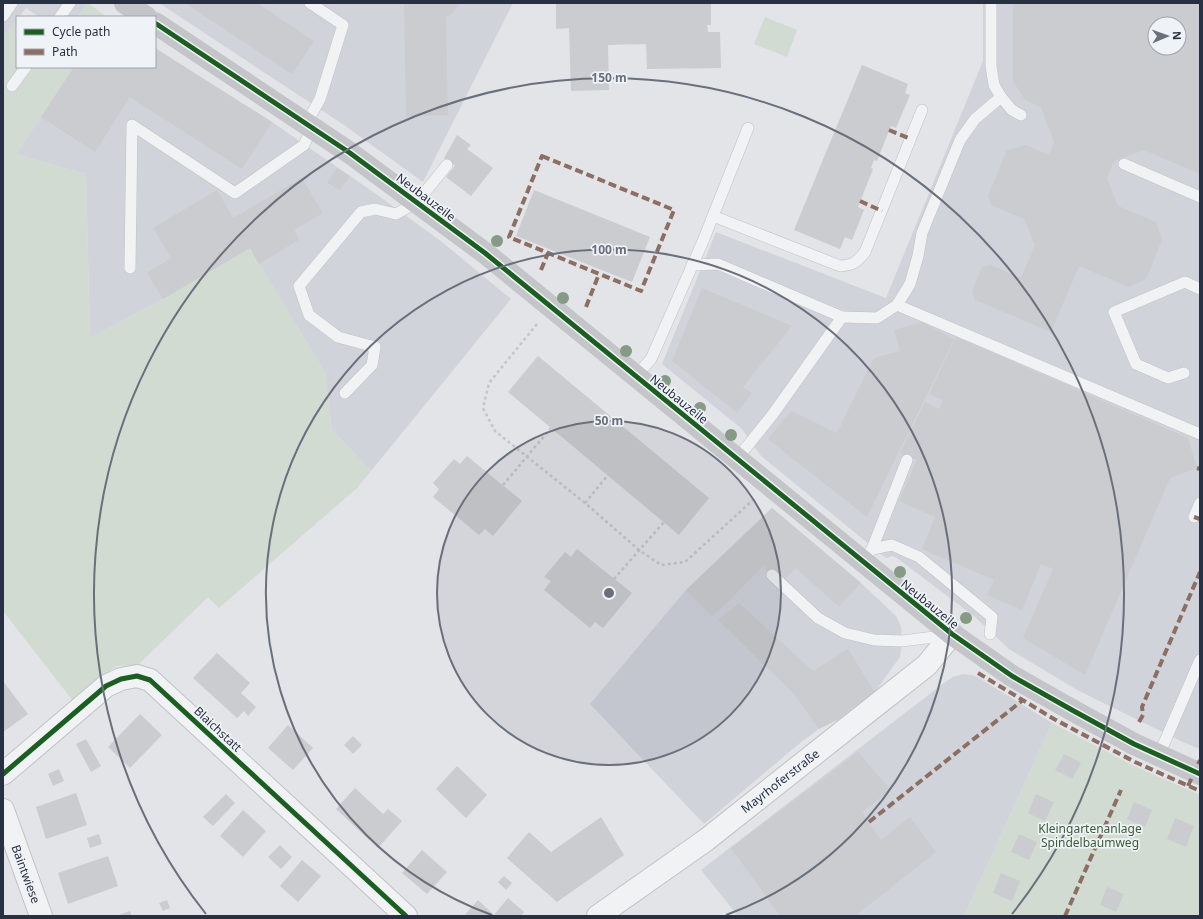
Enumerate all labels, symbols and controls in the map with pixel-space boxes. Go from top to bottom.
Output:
legend [16,16,156,68]
north arrow [1147,16,1187,56]
text: Cycle path [52,23,110,40]
text: N [1170,31,1185,40]
text: Path [52,43,78,60]
text: 150 m [591,69,627,86]
street label: Neubauzeile [393,169,459,225]
text: 100 m [591,241,627,258]
street label: Neubauzeile [646,370,712,428]
text: 50 m [595,412,623,429]
street label: Neubauzeile [897,575,963,633]
centre of rings [602,586,616,600]
street label: Blaichstatt [190,703,246,756]
street label: Mayrhoferstraße [737,745,823,817]
park label: Kleingartenanlage Spindelbaumweg [1038,820,1142,851]
street label: Baintwiese [8,842,45,906]

